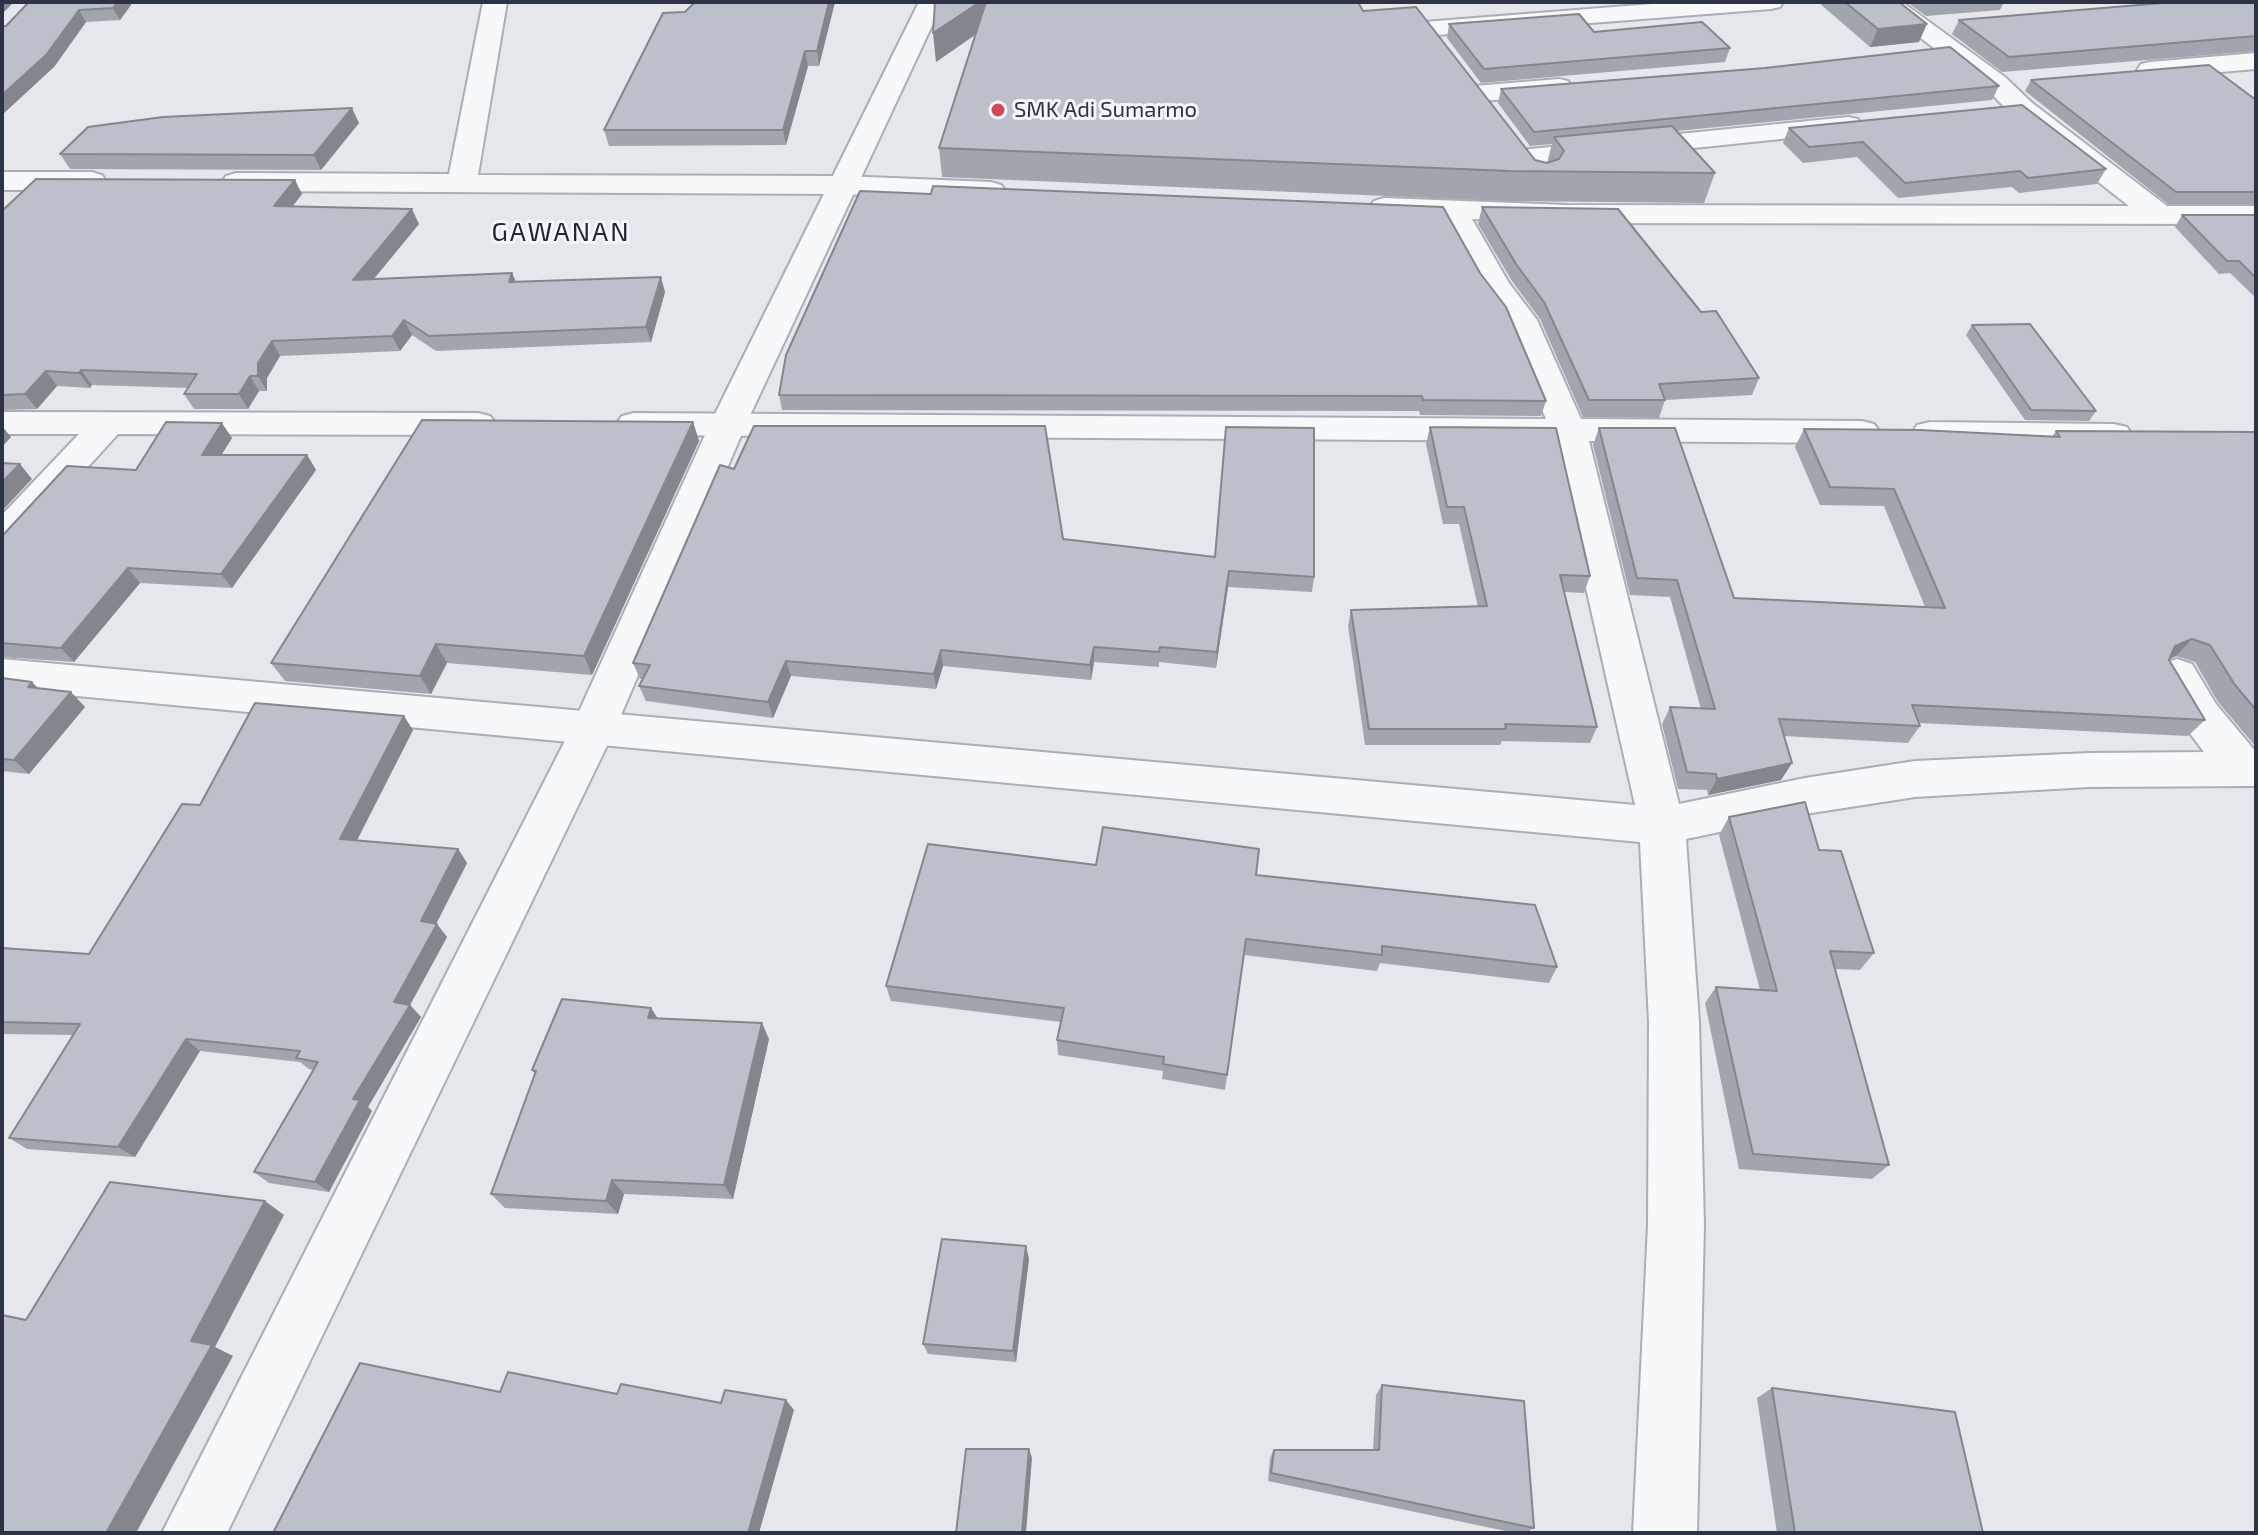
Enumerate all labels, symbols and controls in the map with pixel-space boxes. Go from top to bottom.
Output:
place label: SMK Adi Sumarmo [1014,97,1197,123]
marker: SMK Adi Sumarmo [989,101,1007,119]
district label: GAWANAN [491,216,631,248]

